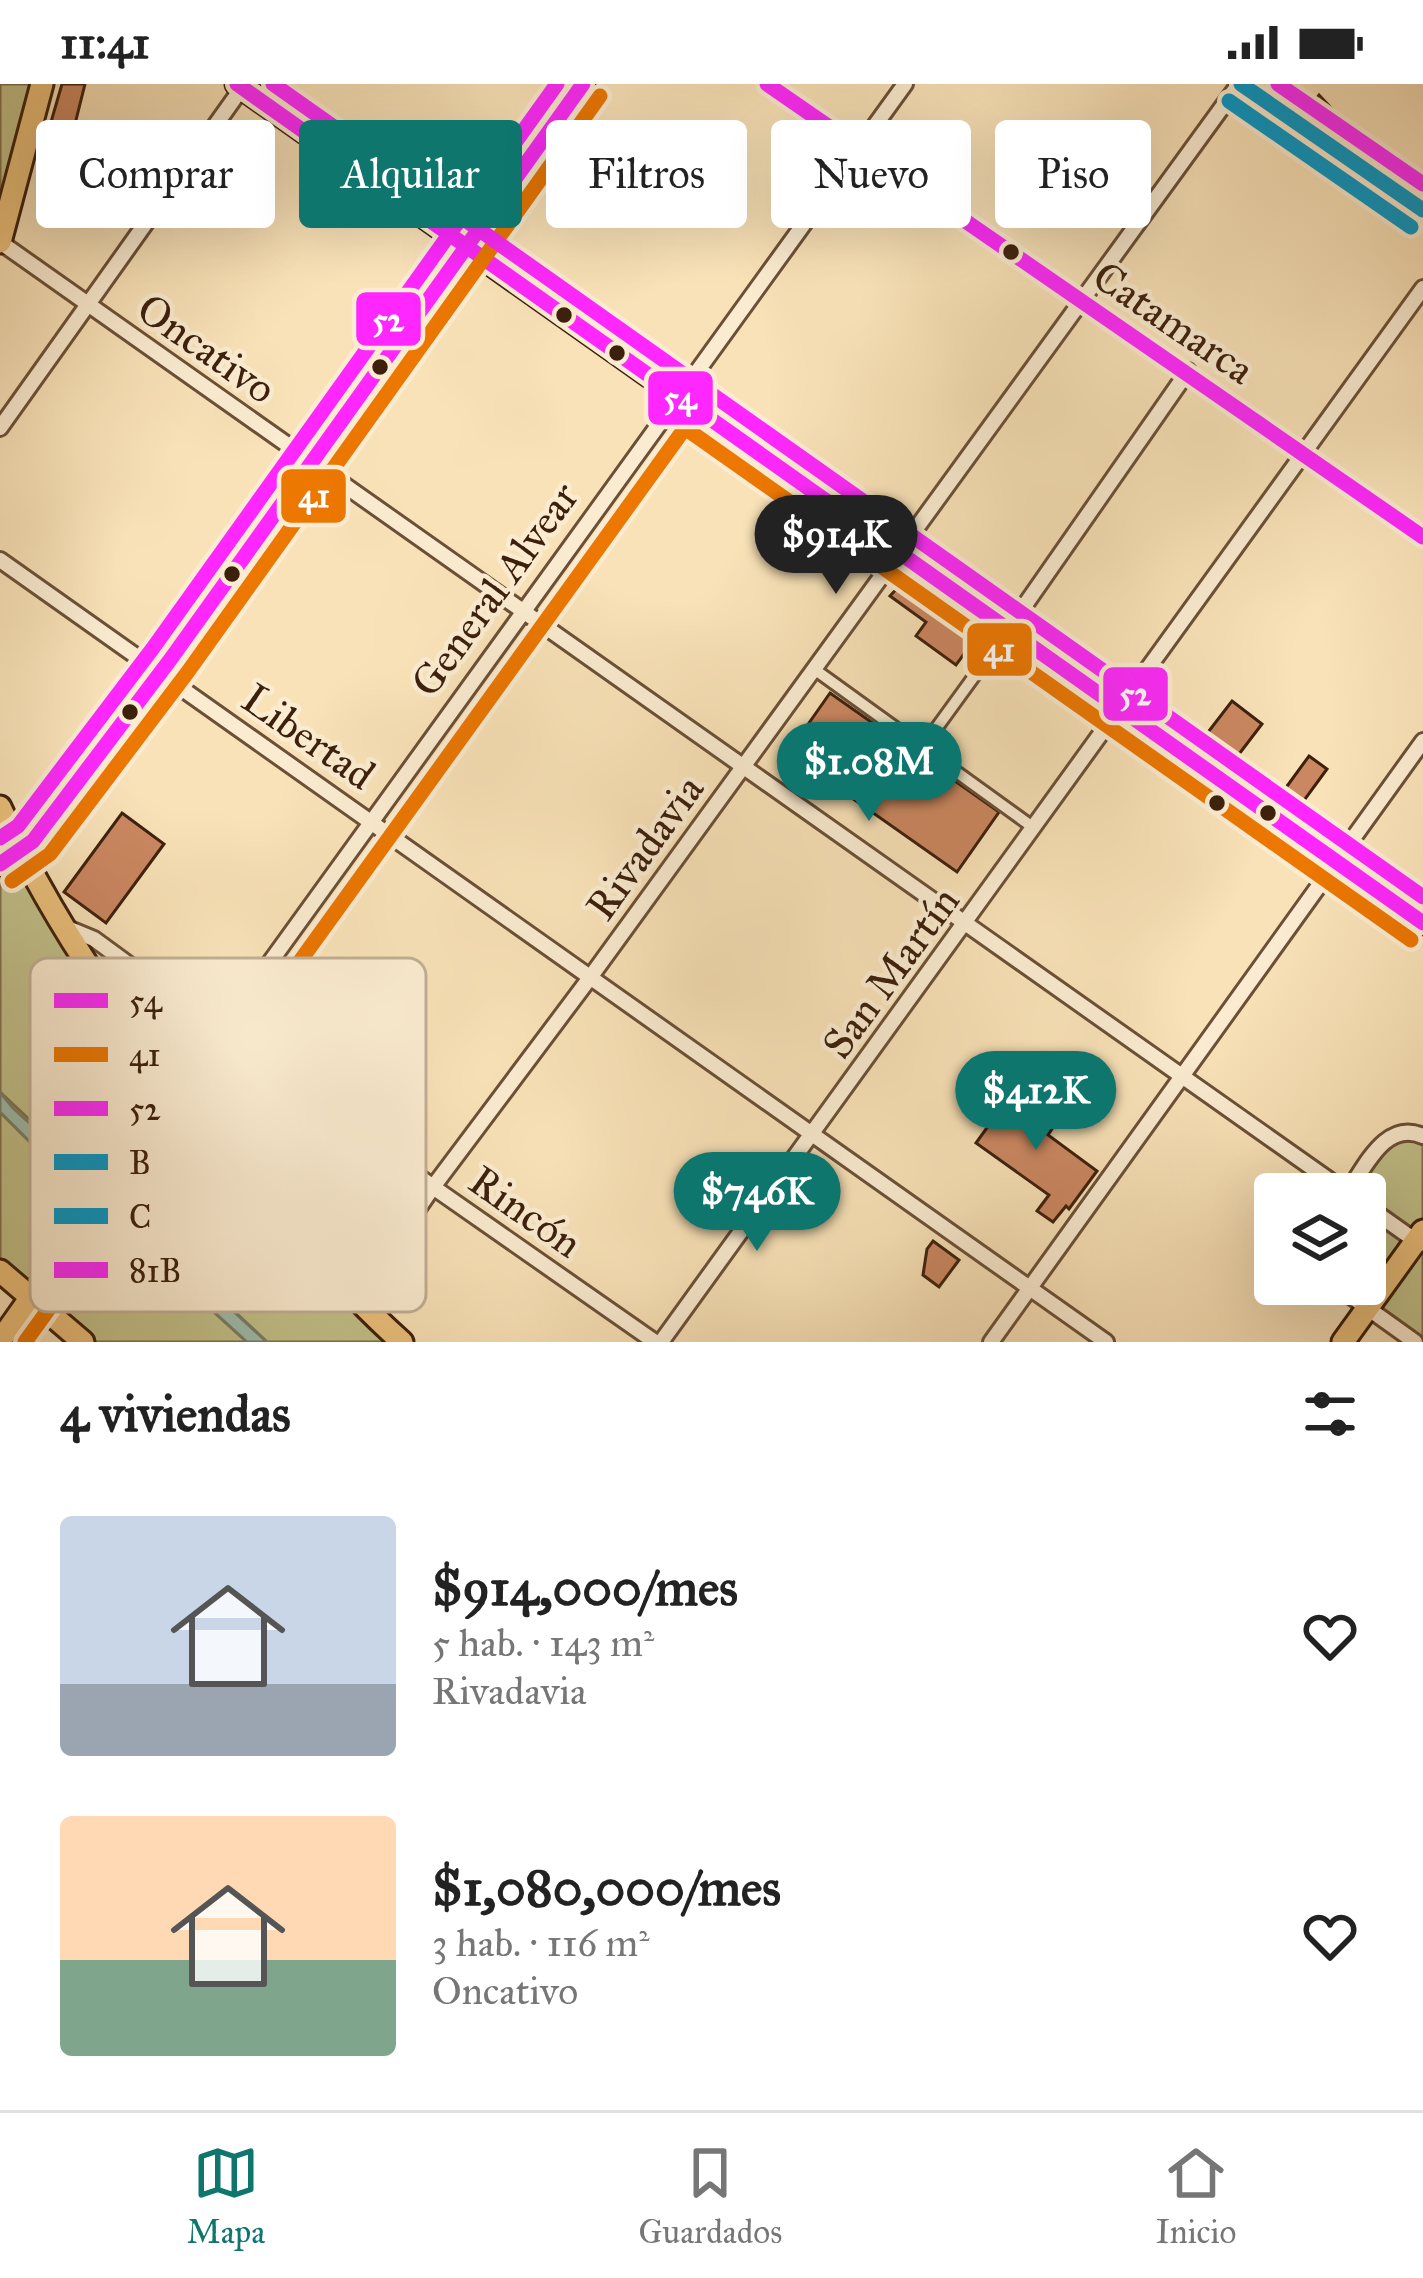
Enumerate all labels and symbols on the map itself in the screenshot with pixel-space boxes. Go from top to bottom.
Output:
unlabelled marker [1000,241,1022,263]
street label: Catamarca [1083,250,1264,396]
street label: Oncativo [127,282,286,415]
line badge: 52 [354,290,423,348]
text: 52 [372,300,405,340]
unlabelled marker [553,304,575,326]
unlabelled marker [606,342,628,364]
unlabelled marker [369,356,391,378]
line badge: 54 [646,369,715,427]
text: 54 [664,378,698,418]
line badge: 41 [279,467,348,525]
street label: General Alvear [400,472,590,707]
text: 41 [298,476,330,516]
pin: $914K [752,495,920,597]
unlabelled marker [221,563,243,585]
line badge: 41 [965,621,1034,678]
text: 41 [983,630,1015,670]
line badge: 52 [1101,665,1170,723]
street label: Libertad [232,673,385,801]
text: 52 [1119,674,1152,714]
unlabelled marker [119,701,141,723]
pin: $1.08M [771,722,967,824]
street label: Rivadavia [575,765,715,930]
unlabelled marker [1206,792,1228,814]
unlabelled marker [1257,802,1279,824]
street label: San Martín [811,877,971,1069]
legend [30,958,426,1312]
text: 54 [129,981,163,1021]
text: 41 [129,1035,160,1075]
pin: $412K [952,1051,1120,1153]
text: 52 [129,1089,161,1129]
text: B [129,1143,151,1183]
pin: $746K [673,1152,841,1254]
street label: Rincón [459,1154,592,1269]
text: C [129,1197,152,1237]
text: 81B [129,1251,181,1291]

